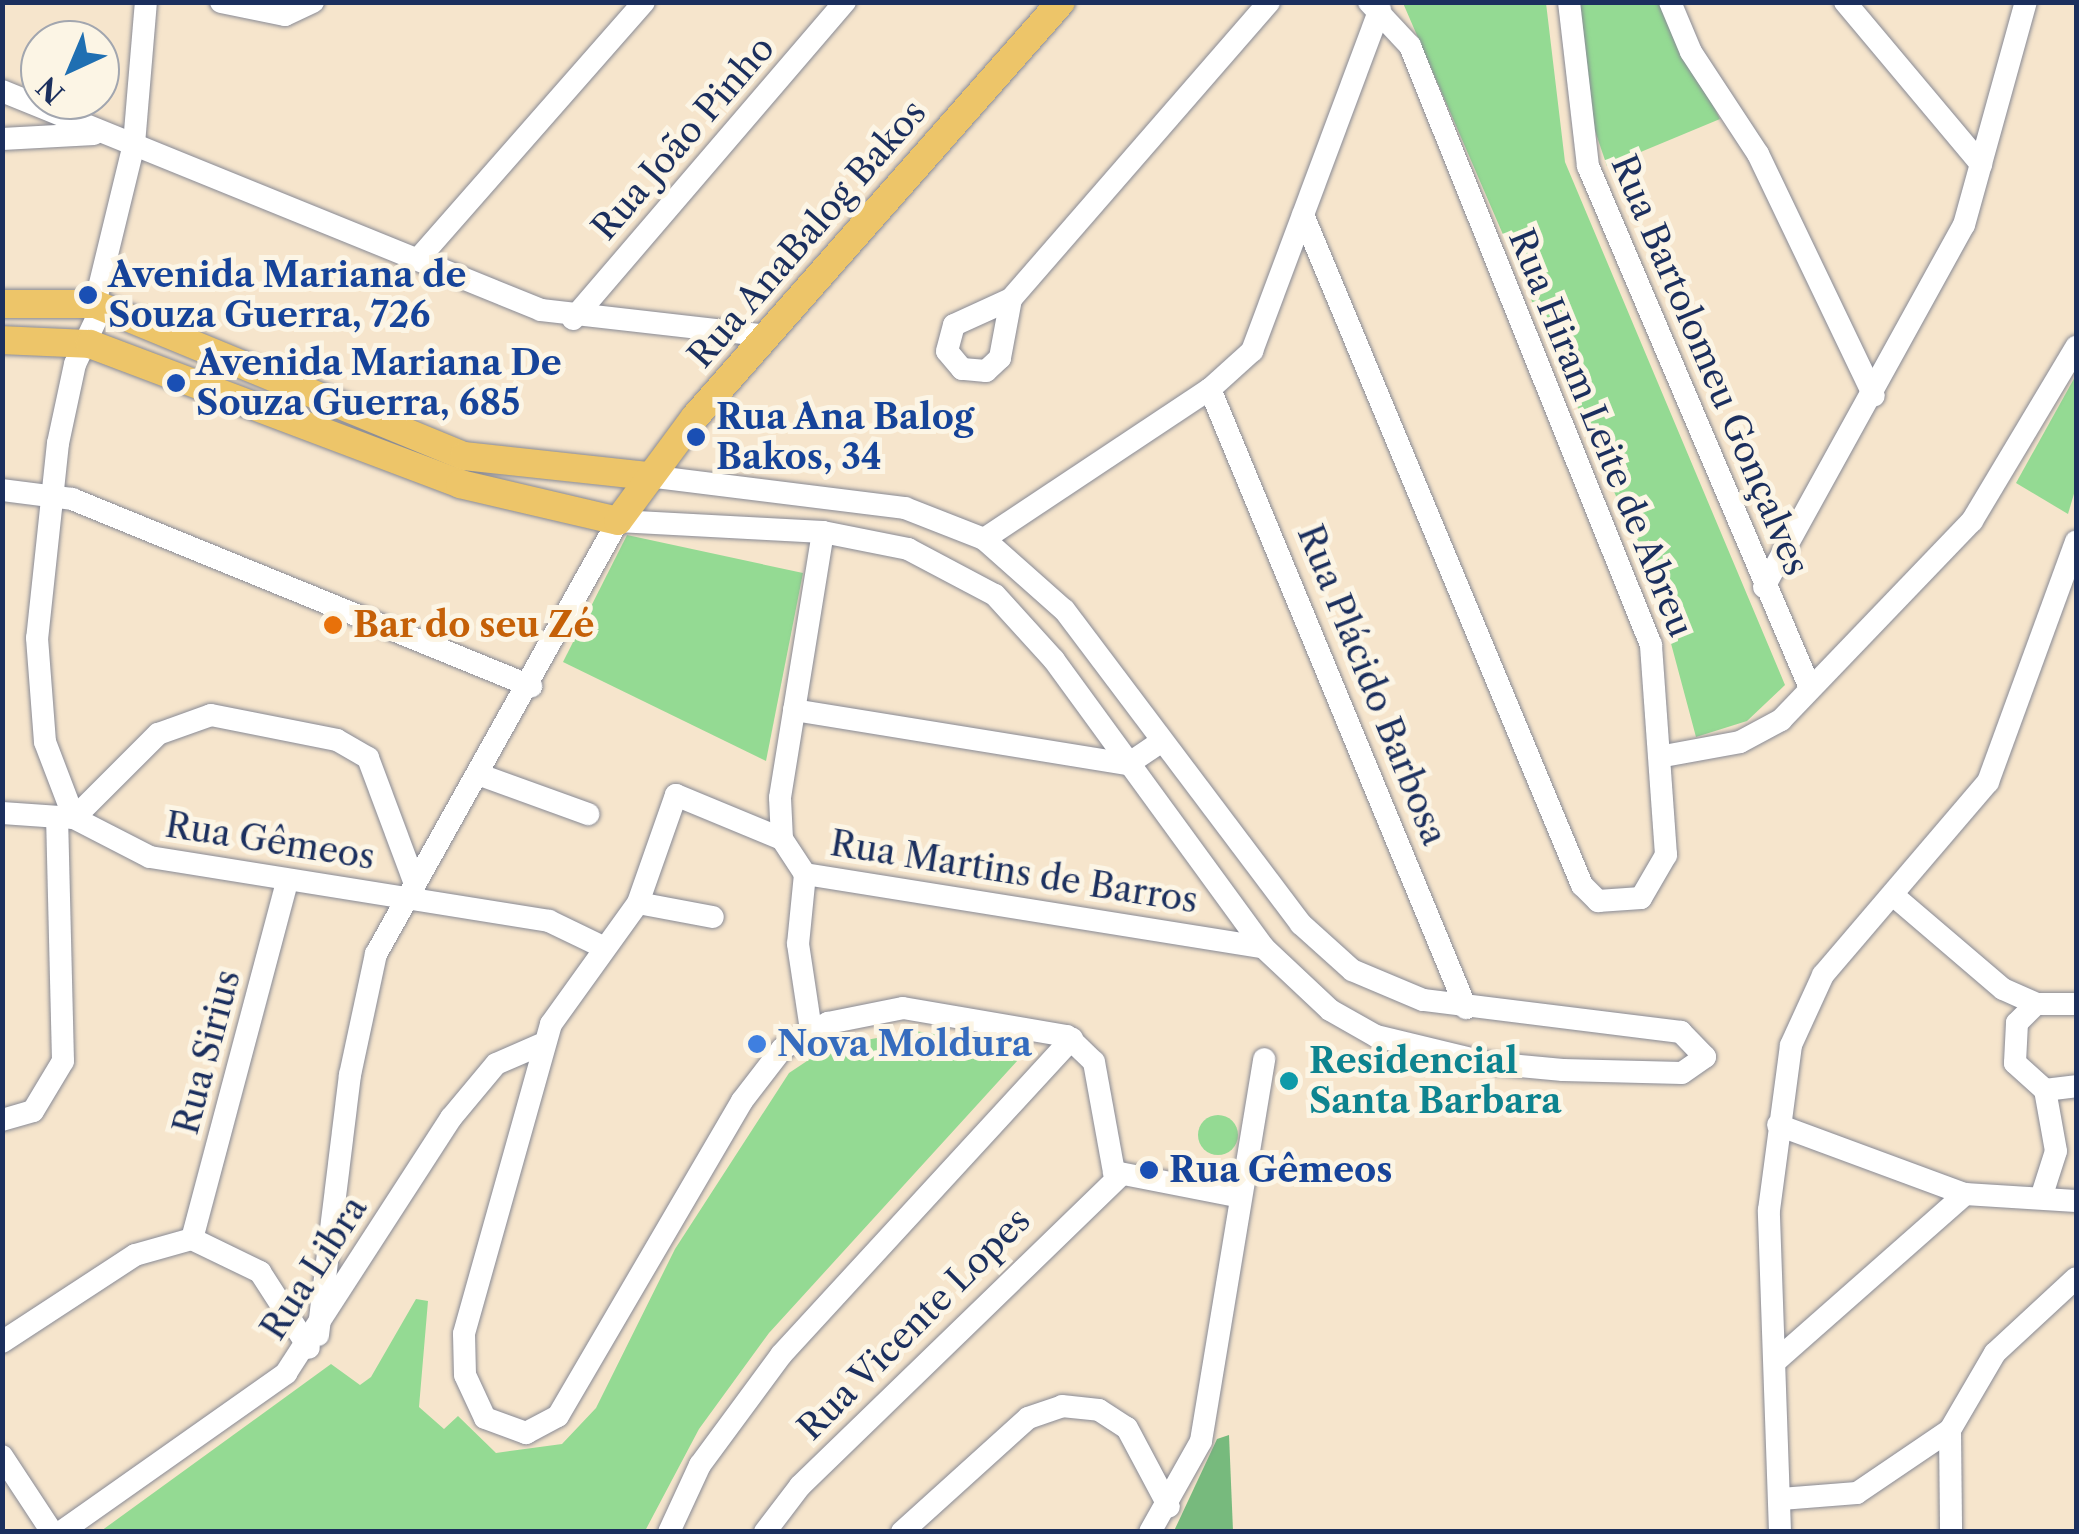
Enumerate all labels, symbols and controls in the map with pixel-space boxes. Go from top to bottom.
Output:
north arrow [20,20,120,120]
street label: Rua João Pinho [583,27,783,249]
text: N [30,69,71,111]
street label: Rua AnaBalog Bakos [679,91,935,377]
street label: Rua Bartolomeu Gonçalves [1602,148,1818,582]
street label: Rua Hiram Leite de Abreu [1500,222,1702,644]
place label: Avenida Mariana de Souza Guerra, 726 [108,254,467,336]
marker: Avenida Mariana de Souza Guerra, 726 [77,284,99,306]
place label: Avenida Mariana De Souza Guerra, 685 [196,342,562,424]
marker: Avenida Mariana De Souza Guerra, 685 [165,372,187,394]
place label: Rua Ana Balog Bakos, 34 [716,396,976,478]
marker: Rua Ana Balog Bakos, 34 [685,426,707,448]
street label: Rua Plácido Barbosa [1288,519,1456,851]
place label: Bar do seu Zé [353,604,595,646]
marker: Bar do seu Zé [322,614,344,636]
street label: Rua Gêmeos [162,804,378,878]
street label: Rua Martins de Barros [827,822,1201,922]
street label: Rua Sirius [165,965,249,1139]
place label: Nova Moldura [777,1023,1032,1065]
marker: Nova Moldura [746,1033,768,1055]
place label: Residencial Santa Barbara [1309,1040,1562,1122]
marker: Residencial Santa Barbara [1278,1070,1300,1092]
place label: Rua Gêmeos [1169,1149,1393,1191]
marker: Rua Gêmeos [1138,1159,1160,1181]
street label: Rua Libra [252,1188,376,1348]
street label: Rua Vicente Lopes [789,1199,1039,1449]

